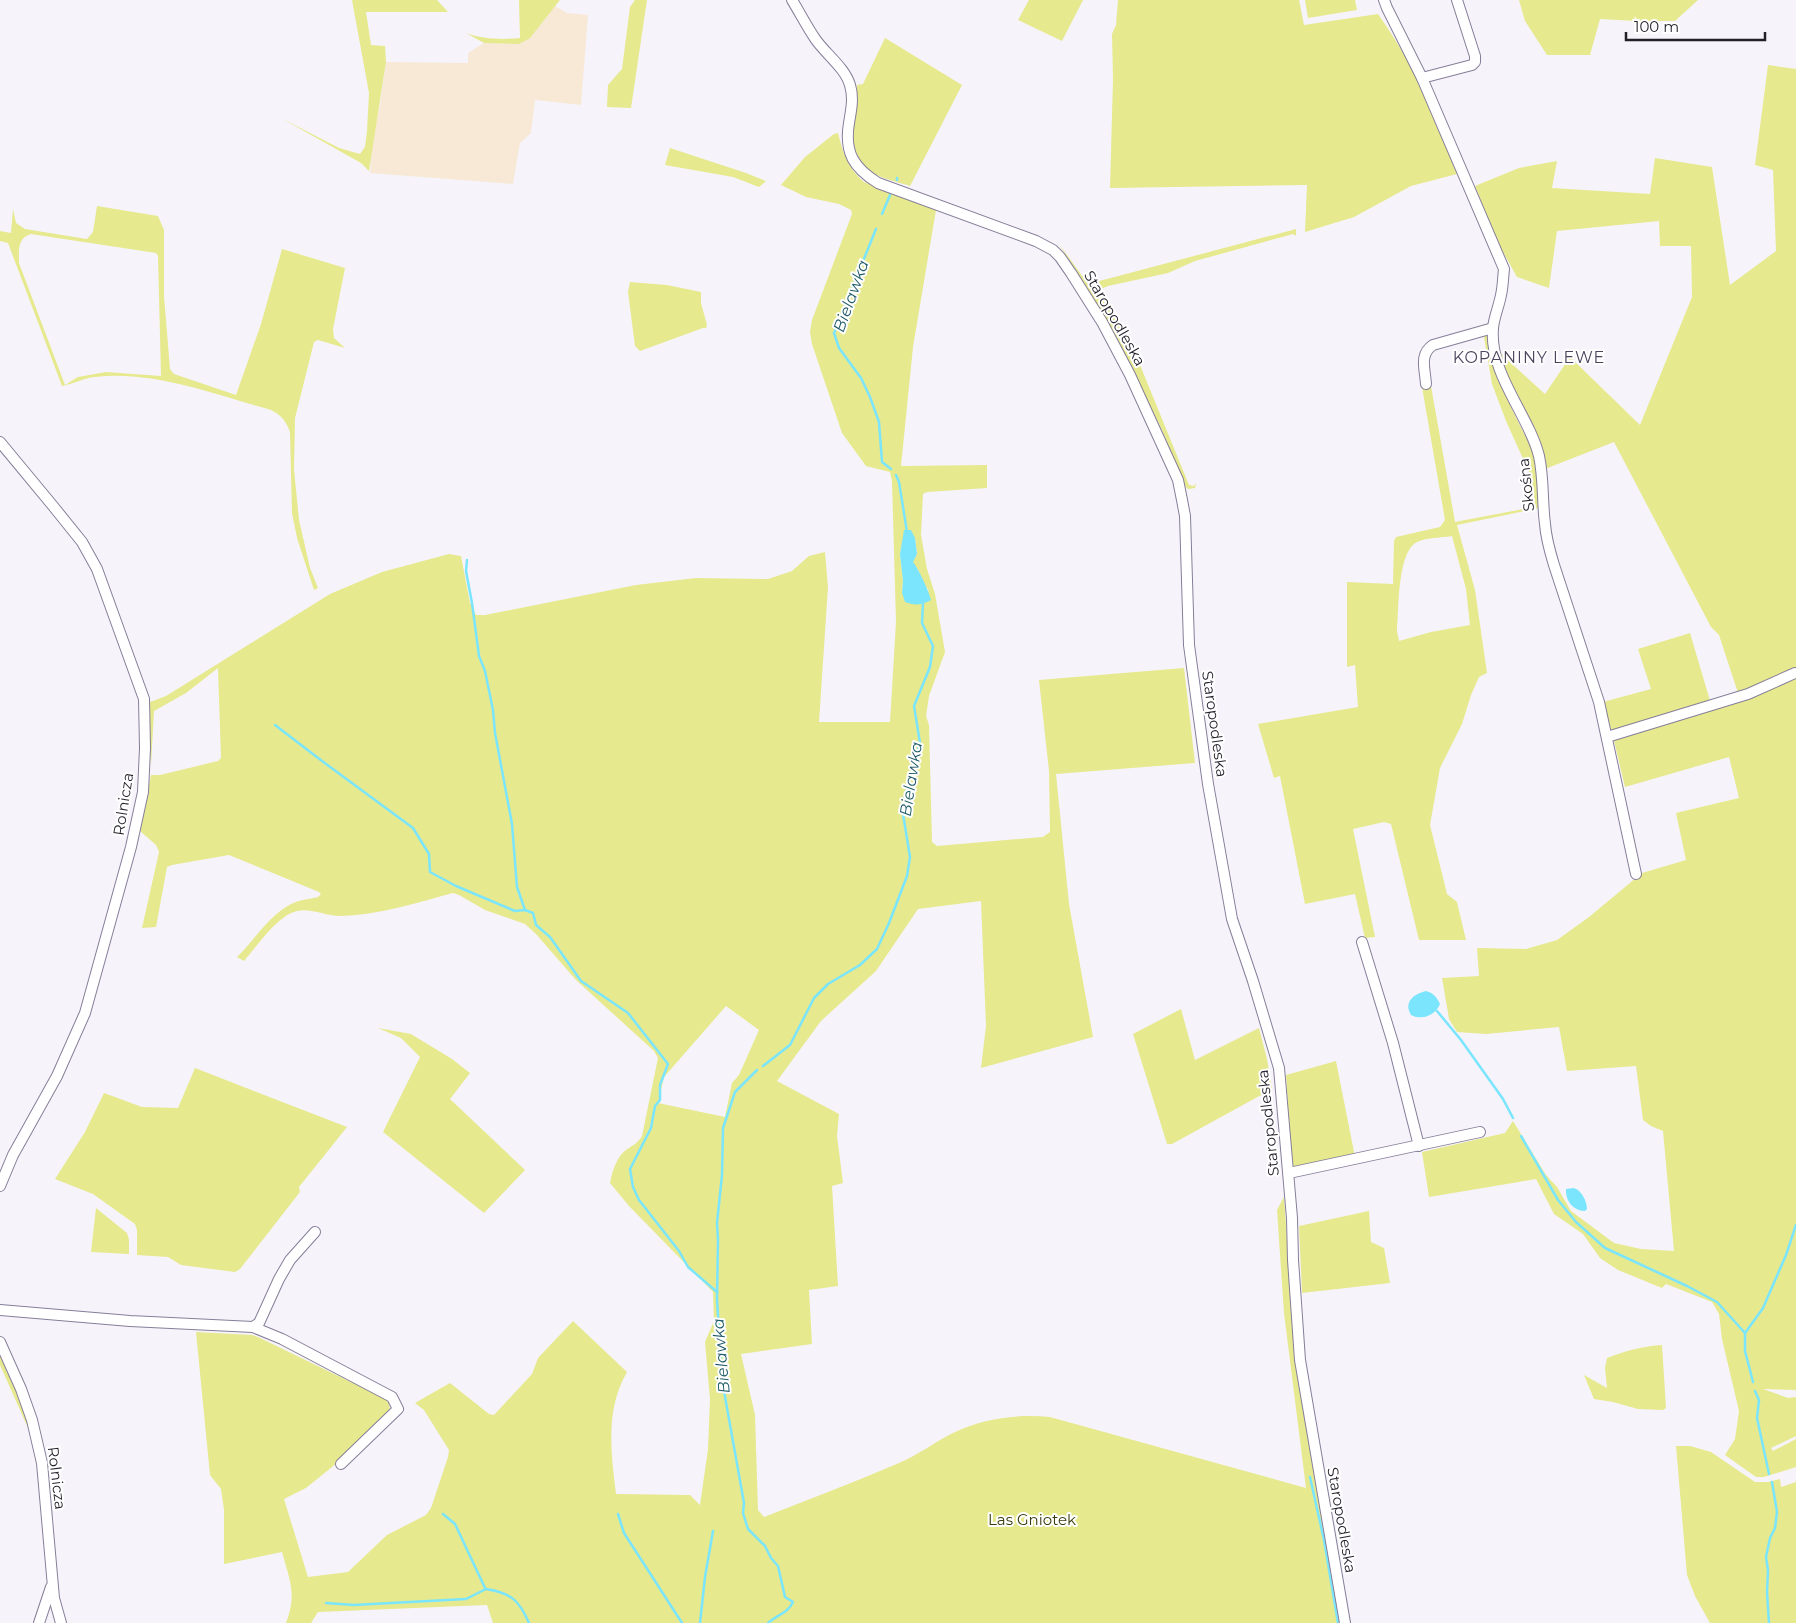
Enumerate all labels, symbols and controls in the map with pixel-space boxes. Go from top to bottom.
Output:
scale bar [1626,10,1765,42]
text: 100 m [1634,17,1679,36]
water label: Bielawka [829,257,873,335]
street label: Staropodleska [1080,267,1150,369]
district label: KOPANINY LEWE [1453,348,1605,367]
street label: Skośna [1514,457,1538,513]
street label: Staropodleska [1198,670,1232,778]
water label: Bielawka [896,740,926,818]
street label: Rolnicza [109,771,137,837]
street label: Staropodleska [1253,1069,1283,1177]
water label: Bielawka [708,1318,734,1394]
street label: Rolnicza [44,1445,70,1511]
street label: Staropodleska [1323,1466,1361,1574]
park label: Las Gniotek [988,1510,1076,1529]

